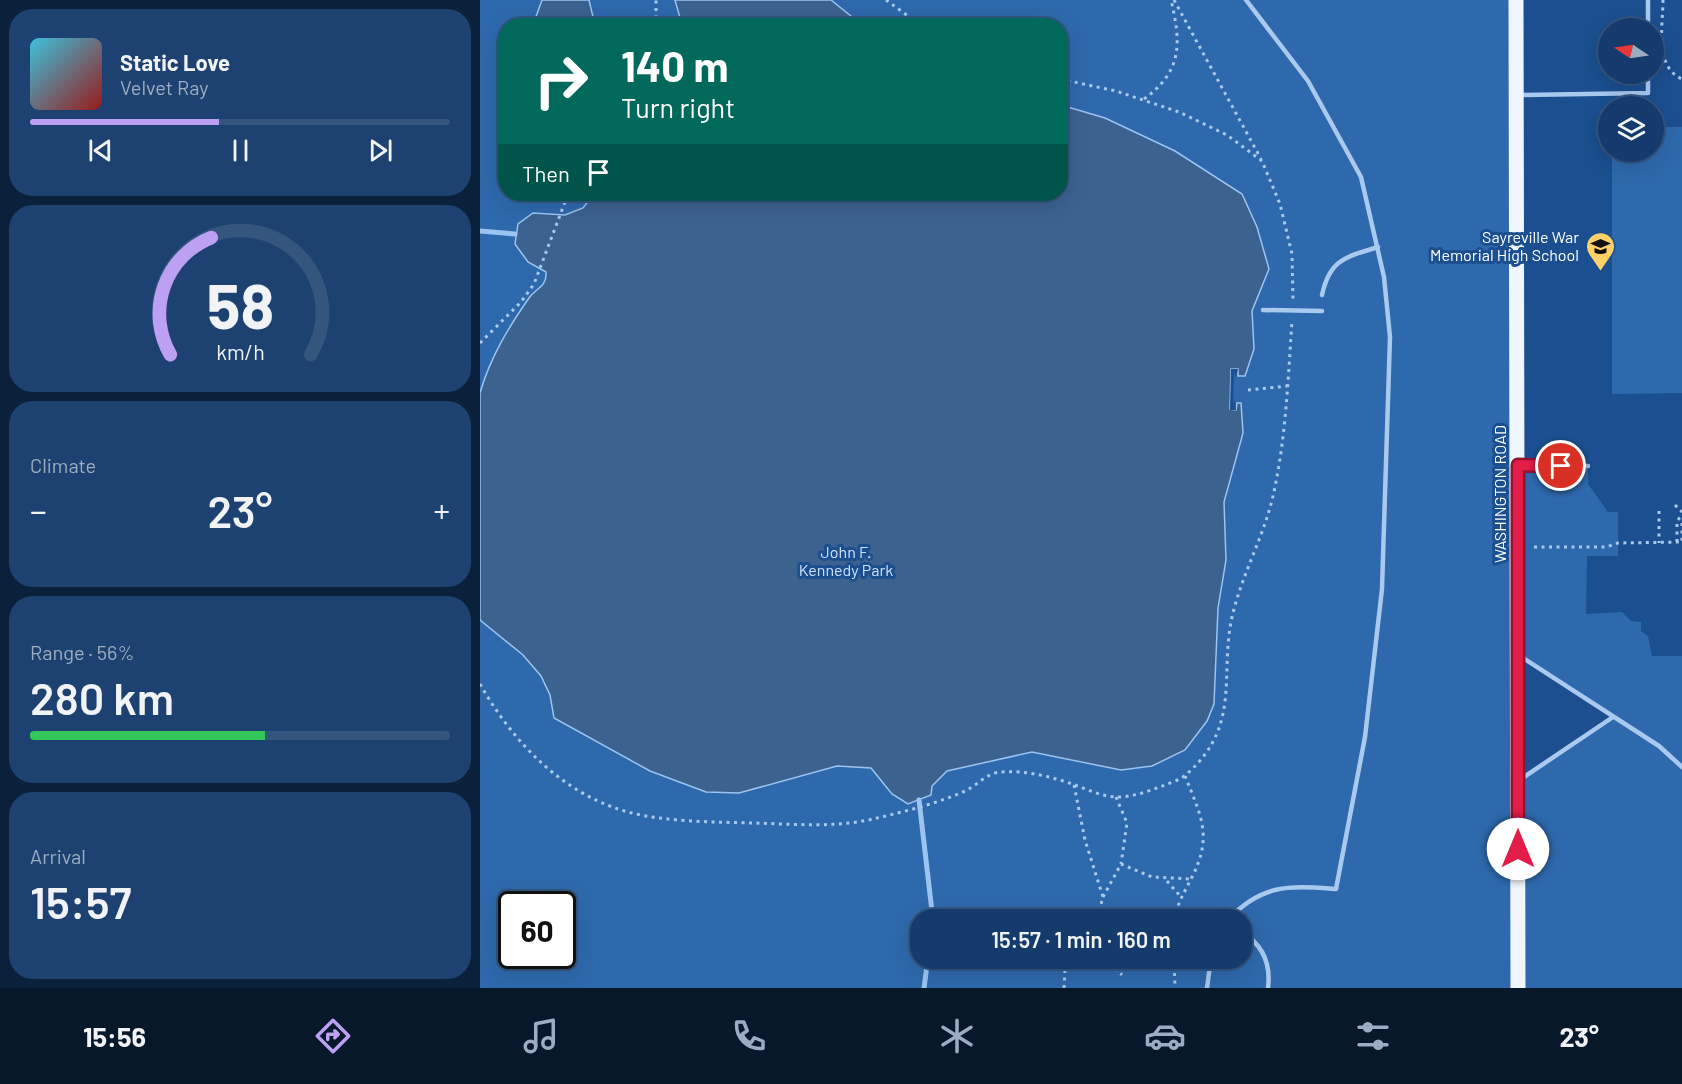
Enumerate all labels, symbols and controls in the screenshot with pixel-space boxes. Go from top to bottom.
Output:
north arrow [1598,18,1664,84]
map controls [1598,18,1664,162]
text: 140 m [621,40,729,90]
icon: right [522,42,600,120]
text: Static Love [120,49,230,75]
text: Velvet Ray [120,75,209,99]
text: Turn right [621,91,735,123]
button: layers [1598,96,1664,162]
icon: previous [84,134,117,167]
icon: pause [224,134,257,167]
icon: next [364,134,397,167]
icon: arrive [582,156,615,189]
text: Then [522,160,570,186]
place label: Sayreville War Memorial High School [1430,227,1579,264]
school or university icon: Sayreville War Memorial High School [1584,230,1616,272]
text: 58 [206,267,274,341]
text: km/h [216,340,264,365]
street label: WASHINGTON ROAD [1490,425,1509,563]
pin [1535,440,1586,491]
icon: arrive [1544,449,1577,482]
text: Climate [30,453,96,477]
text: 23° [207,483,273,537]
text: − [30,490,47,530]
text: + [434,490,450,530]
park label: John F. Kennedy Park [799,542,893,579]
text: Range · 56% [30,640,134,664]
text: 280 km [30,670,174,724]
position arrow [1486,817,1550,881]
text: Arrival [30,844,86,868]
text: 15:57 [30,874,132,928]
speed limit sign: 60 [498,891,576,969]
text: 15:57 · 1 min · 160 m [991,926,1171,952]
icon: directions [312,1015,354,1057]
icon: music [520,1015,562,1057]
icon: phone [728,1015,770,1057]
icon: climate [936,1015,978,1057]
icon: car [1144,1015,1186,1057]
icon: filters [1352,1015,1394,1057]
text: 15:56 [83,1020,146,1052]
text: 23° [1560,1020,1599,1052]

